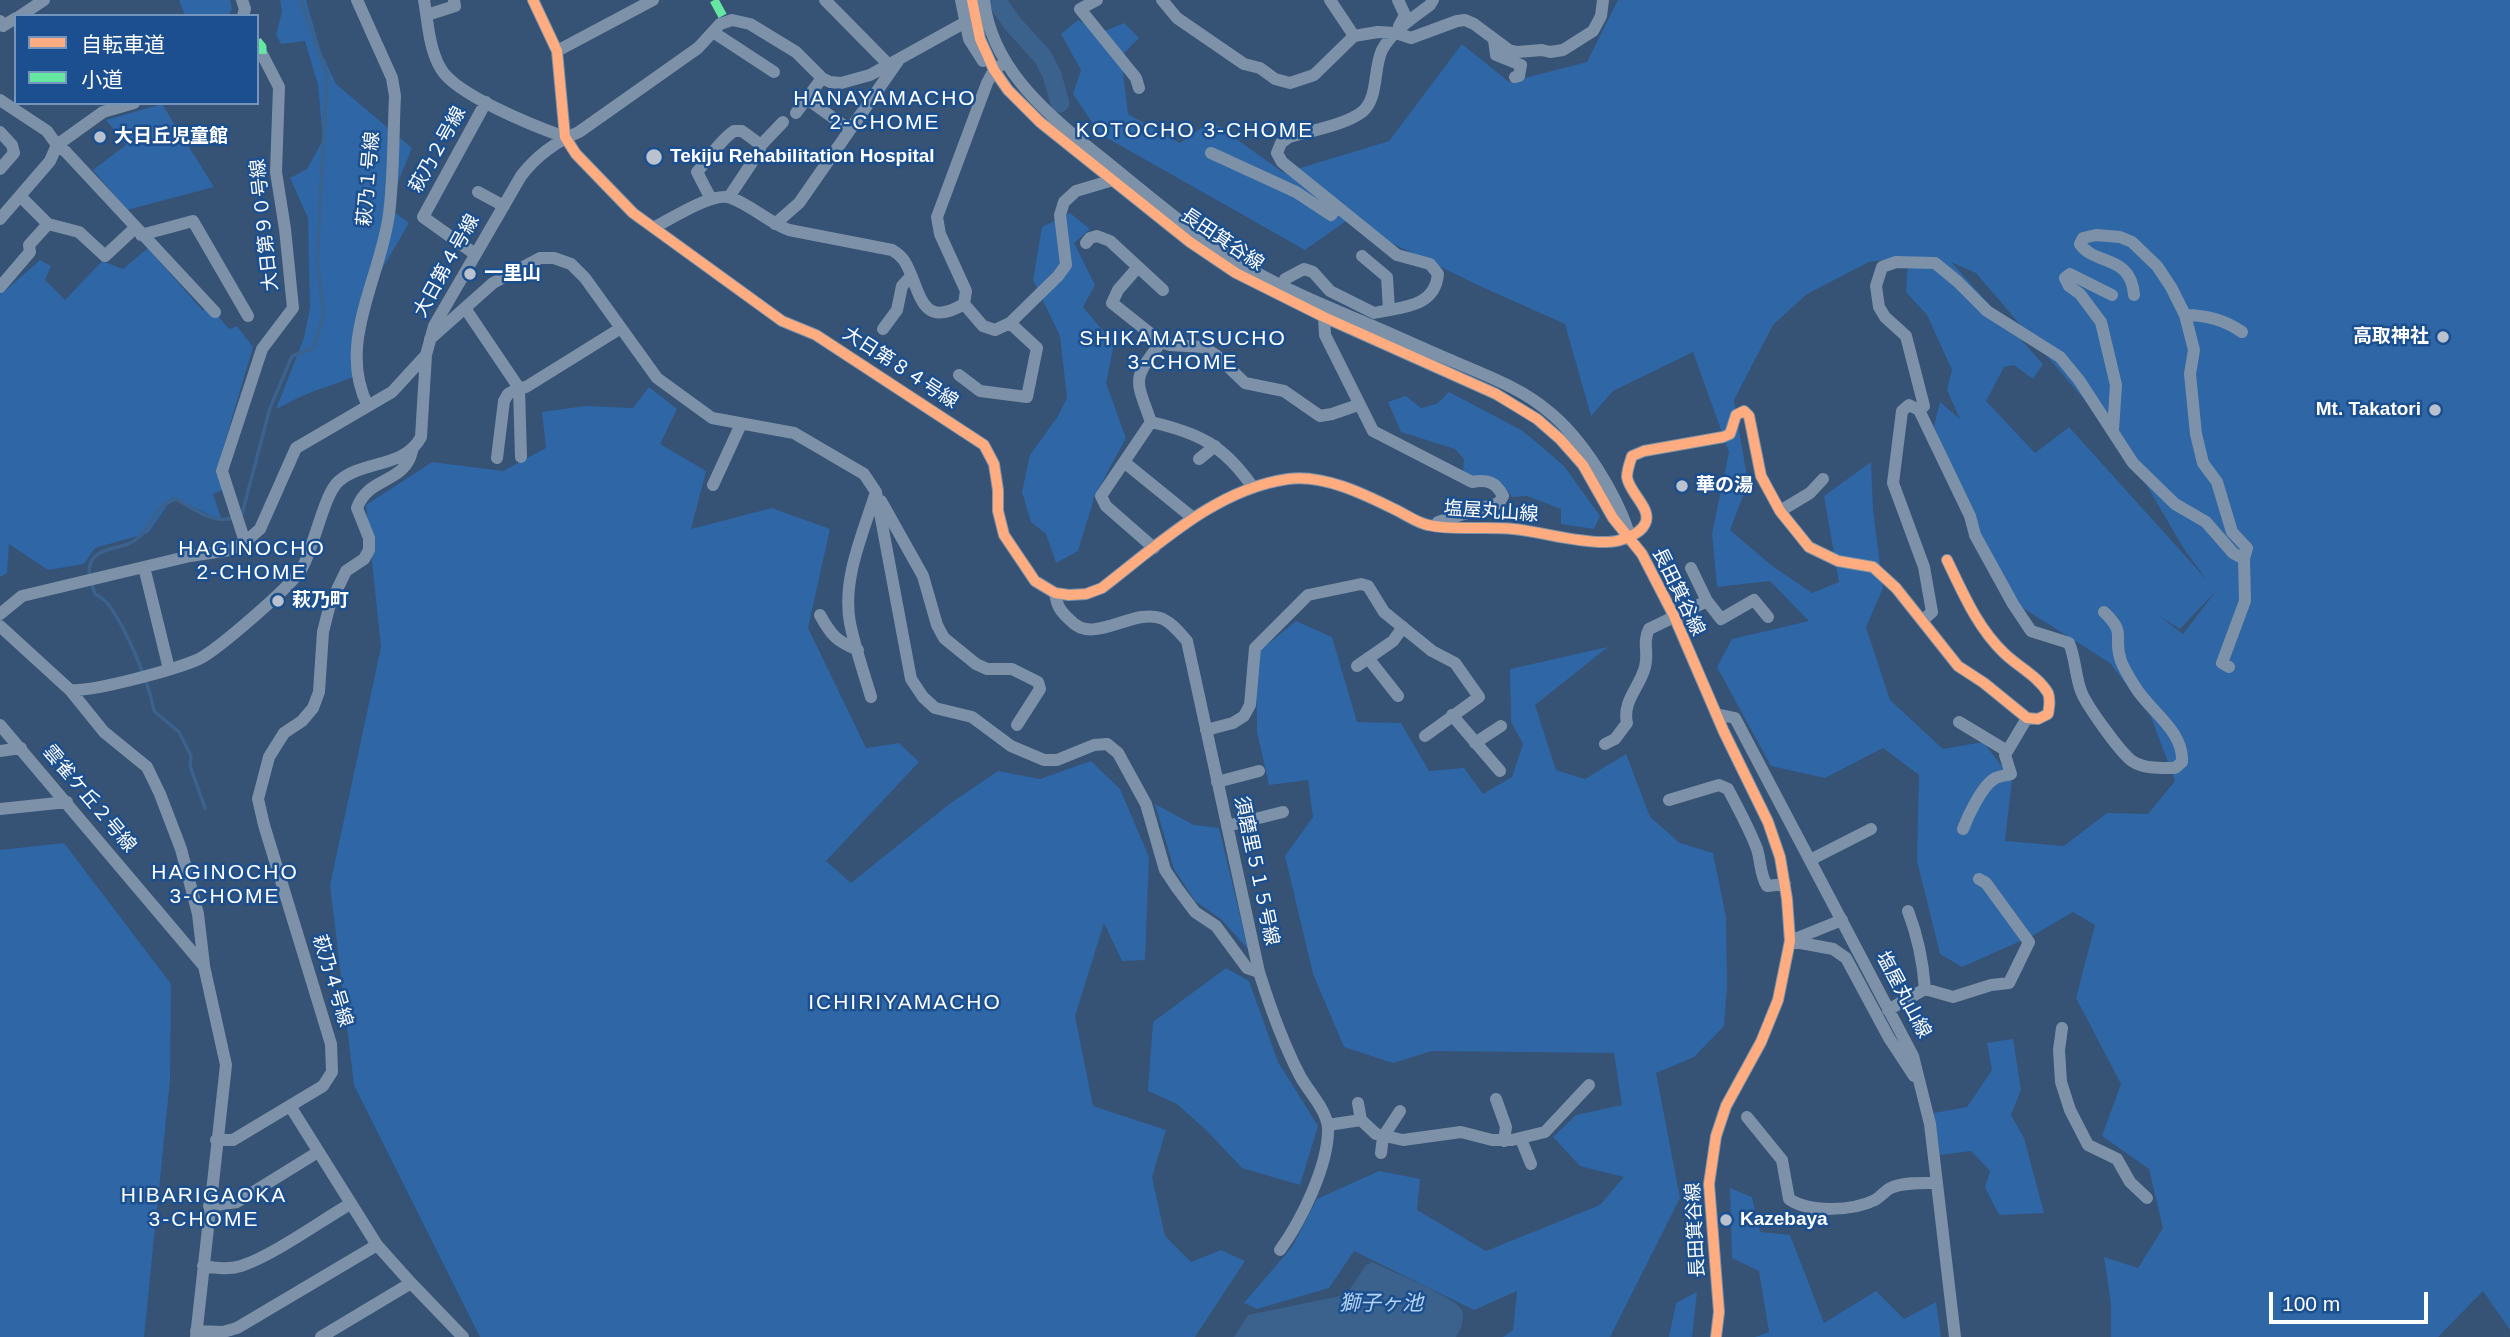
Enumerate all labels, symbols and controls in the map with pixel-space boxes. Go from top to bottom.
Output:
legend [14,14,259,105]
text: 自転車道 [81,33,165,56]
text: 小道 [81,68,123,91]
district label: HANAYAMACHO 2-CHOME [795,86,975,136]
street label: 萩乃２号線 [405,103,471,197]
district label: KOTOCHO 3-CHOME [1078,118,1312,144]
place label: 大日丘児童館 [114,126,228,148]
marker: 大日丘児童館 [92,129,108,145]
street label: 萩乃１号線 [354,131,384,227]
place label: Tekiju Rehabilitation Hospital [670,146,935,168]
marker: Tekiju Rehabilitation Hospital [644,147,664,167]
street label: 大日第９０号線 [247,158,283,292]
street label: 長田箕谷線 [1176,204,1268,276]
street label: 大日第４号線 [409,211,485,321]
place label: 一里山 [484,263,541,285]
marker: 一里山 [462,266,478,282]
street label: 大日第８４号線 [838,322,962,414]
district label: SHIKAMATSUCHO 3-CHOME [1081,326,1285,376]
place label: 高取神社 [2353,326,2429,348]
marker: 高取神社 [2435,329,2451,345]
place label: Mt. Takatori [2316,399,2421,421]
marker: Mt. Takatori [2427,402,2443,418]
place label: 華の湯 [1696,475,1753,497]
marker: 華の湯 [1674,478,1690,494]
street label: 塩屋丸山線 [1443,497,1539,527]
district label: HAGINOCHO 2-CHOME [179,536,325,586]
street label: 長田箕谷線 [1647,544,1709,640]
place label: 萩乃町 [292,590,349,612]
marker: 萩乃町 [270,593,286,609]
street label: 雲雀ケ丘２号線 [38,741,140,857]
street label: 須磨里５１５号線 [1229,794,1283,948]
district label: HAGINOCHO 3-CHOME [152,860,298,910]
street label: 萩乃４号線 [307,932,357,1030]
street label: 塩屋丸山線 [1871,948,1935,1042]
district label: ICHIRIYAMACHO [810,990,1000,1016]
street label: 長田箕谷線 [1682,1182,1710,1278]
district label: HIBARIGAOKA 3-CHOME [122,1183,286,1233]
place label: Kazebaya [1740,1209,1828,1231]
marker: Kazebaya [1718,1212,1734,1228]
scale bar [2272,1278,2431,1322]
water label: 獅子ヶ池 [1339,1291,1423,1317]
text: 100 m [2282,1292,2340,1315]

